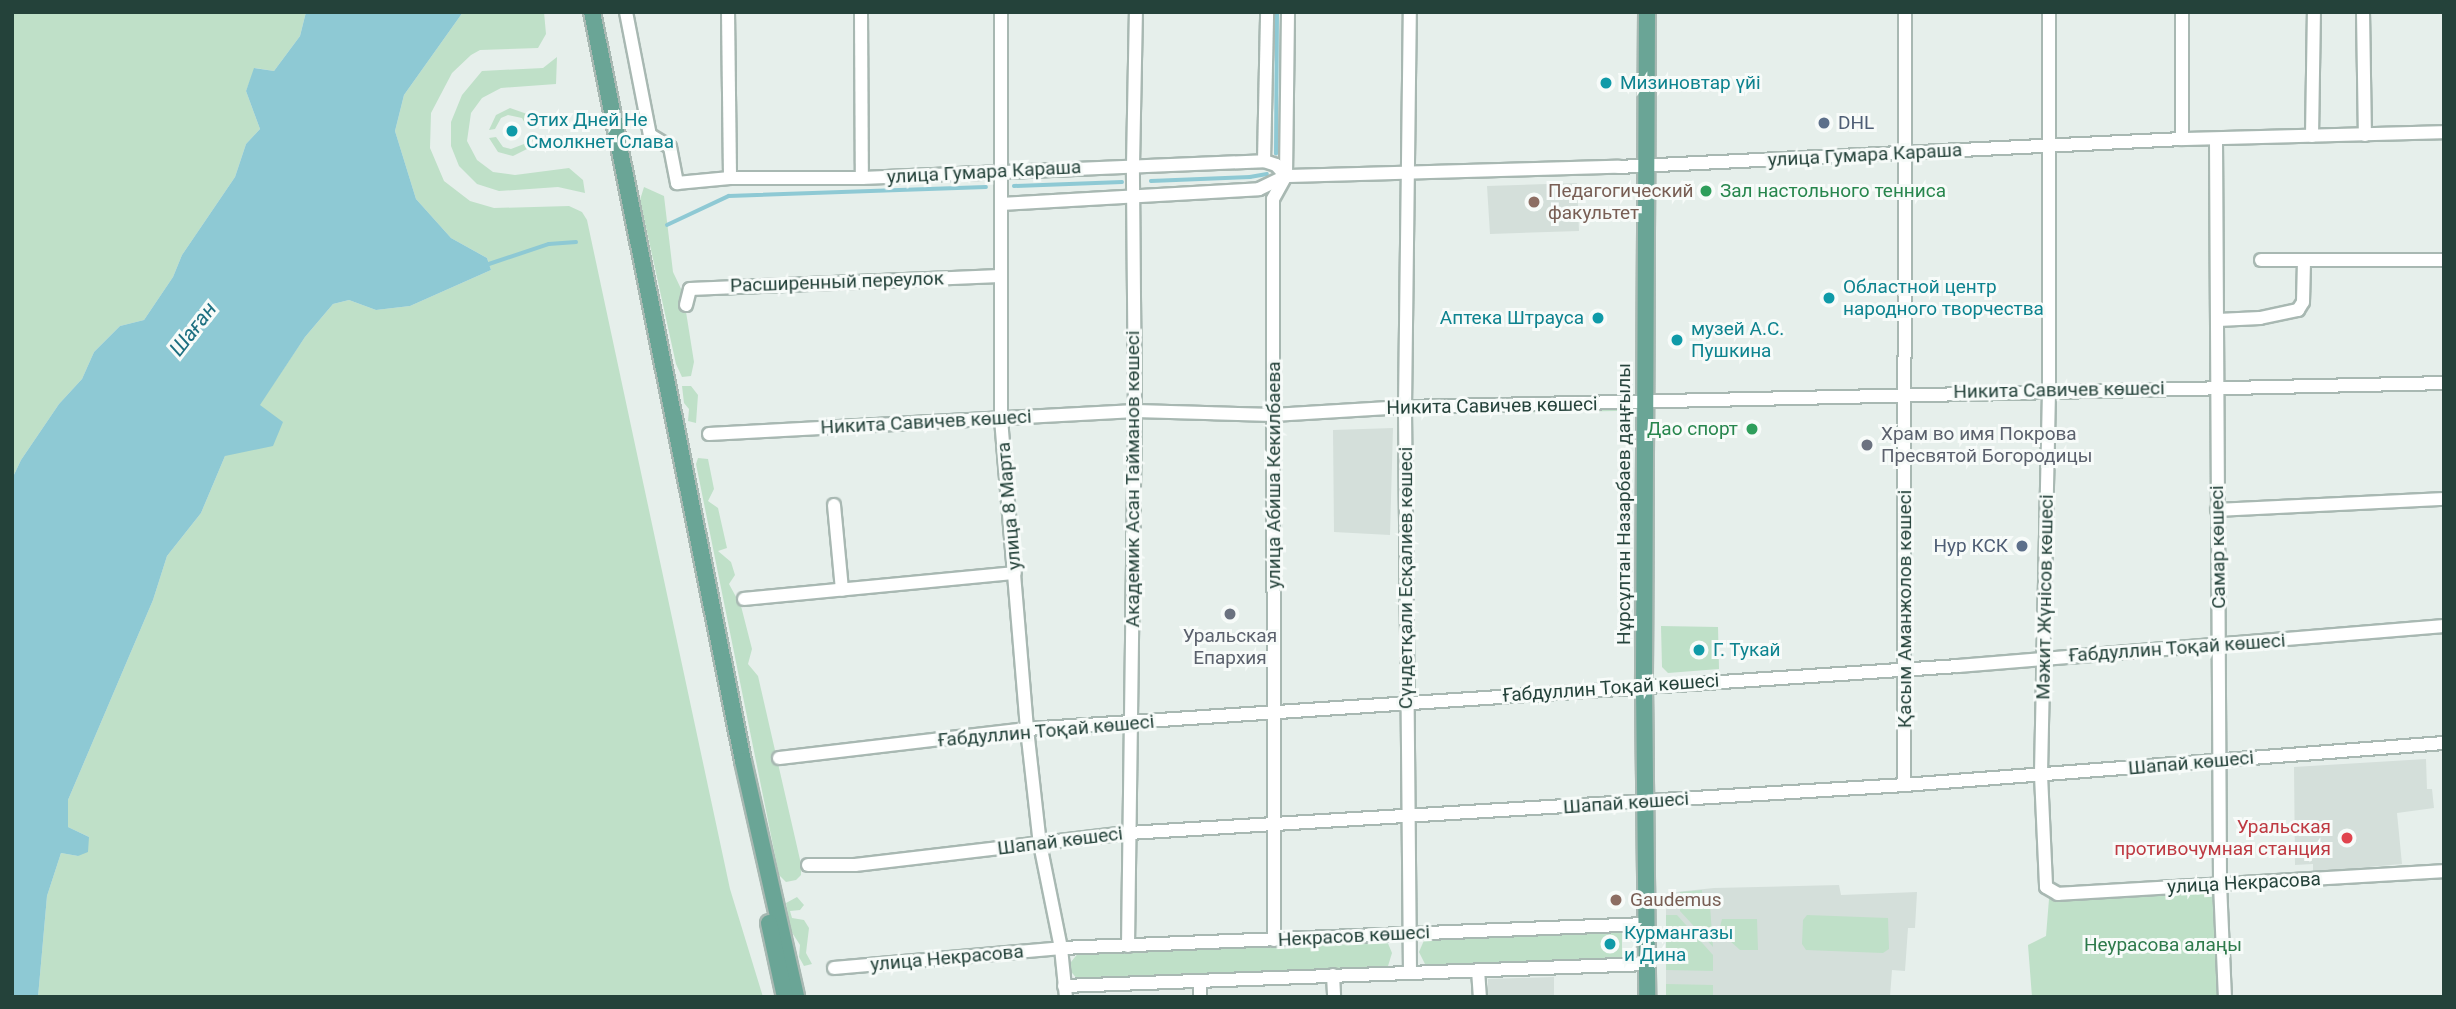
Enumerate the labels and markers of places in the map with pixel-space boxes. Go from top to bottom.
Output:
place label: Мизиновтар үйі [1620,72,1761,94]
marker: Мизиновтар үйі [1598,75,1614,91]
place label: Этих Дней Не Смолкнет Слава [526,109,674,153]
place label: DHL [1838,112,1874,134]
marker: DHL [1816,115,1832,131]
marker: Этих Дней Не Смолкнет Слава [504,123,520,139]
place label: Педагогический факультет [1548,180,1694,224]
place label: Зал настольного тенниса [1720,180,1946,202]
marker: Зал настольного тенниса [1698,183,1714,199]
marker: Педагогический факультет [1526,194,1542,210]
place label: Областной центр народного творчества [1843,276,2044,320]
marker: Областной центр народного творчества [1821,290,1837,306]
place label: Аптека Штрауса [1440,307,1584,329]
marker: Аптека Штрауса [1590,310,1606,326]
place label: музей А.С. Пушкина [1691,318,1784,362]
marker: музей А.С. Пушкина [1669,332,1685,348]
place label: Дао спорт [1647,418,1738,440]
marker: Дао спорт [1744,421,1760,437]
place label: Храм во имя Покрова Пресвятой Богородицы [1881,423,2093,467]
marker: Храм во имя Покрова Пресвятой Богородицы [1859,437,1875,453]
place label: Нур КСК [1934,535,2008,557]
marker: Нур КСК [2014,538,2030,554]
marker: Уральская Епархия [1222,606,1238,622]
place label: Уральская Епархия [1183,625,1277,669]
place label: Г. Тукай [1713,639,1781,661]
marker: Г. Тукай [1691,642,1707,658]
place label: Уральская противочумная станция [2114,816,2331,860]
marker: Уральская противочумная станция [2337,828,2357,848]
place label: Gaudemus [1630,889,1721,911]
marker: Gaudemus [1608,892,1624,908]
place label: Курмангазы и Дина [1624,922,1734,966]
marker: Курмангазы и Дина [1602,936,1618,952]

